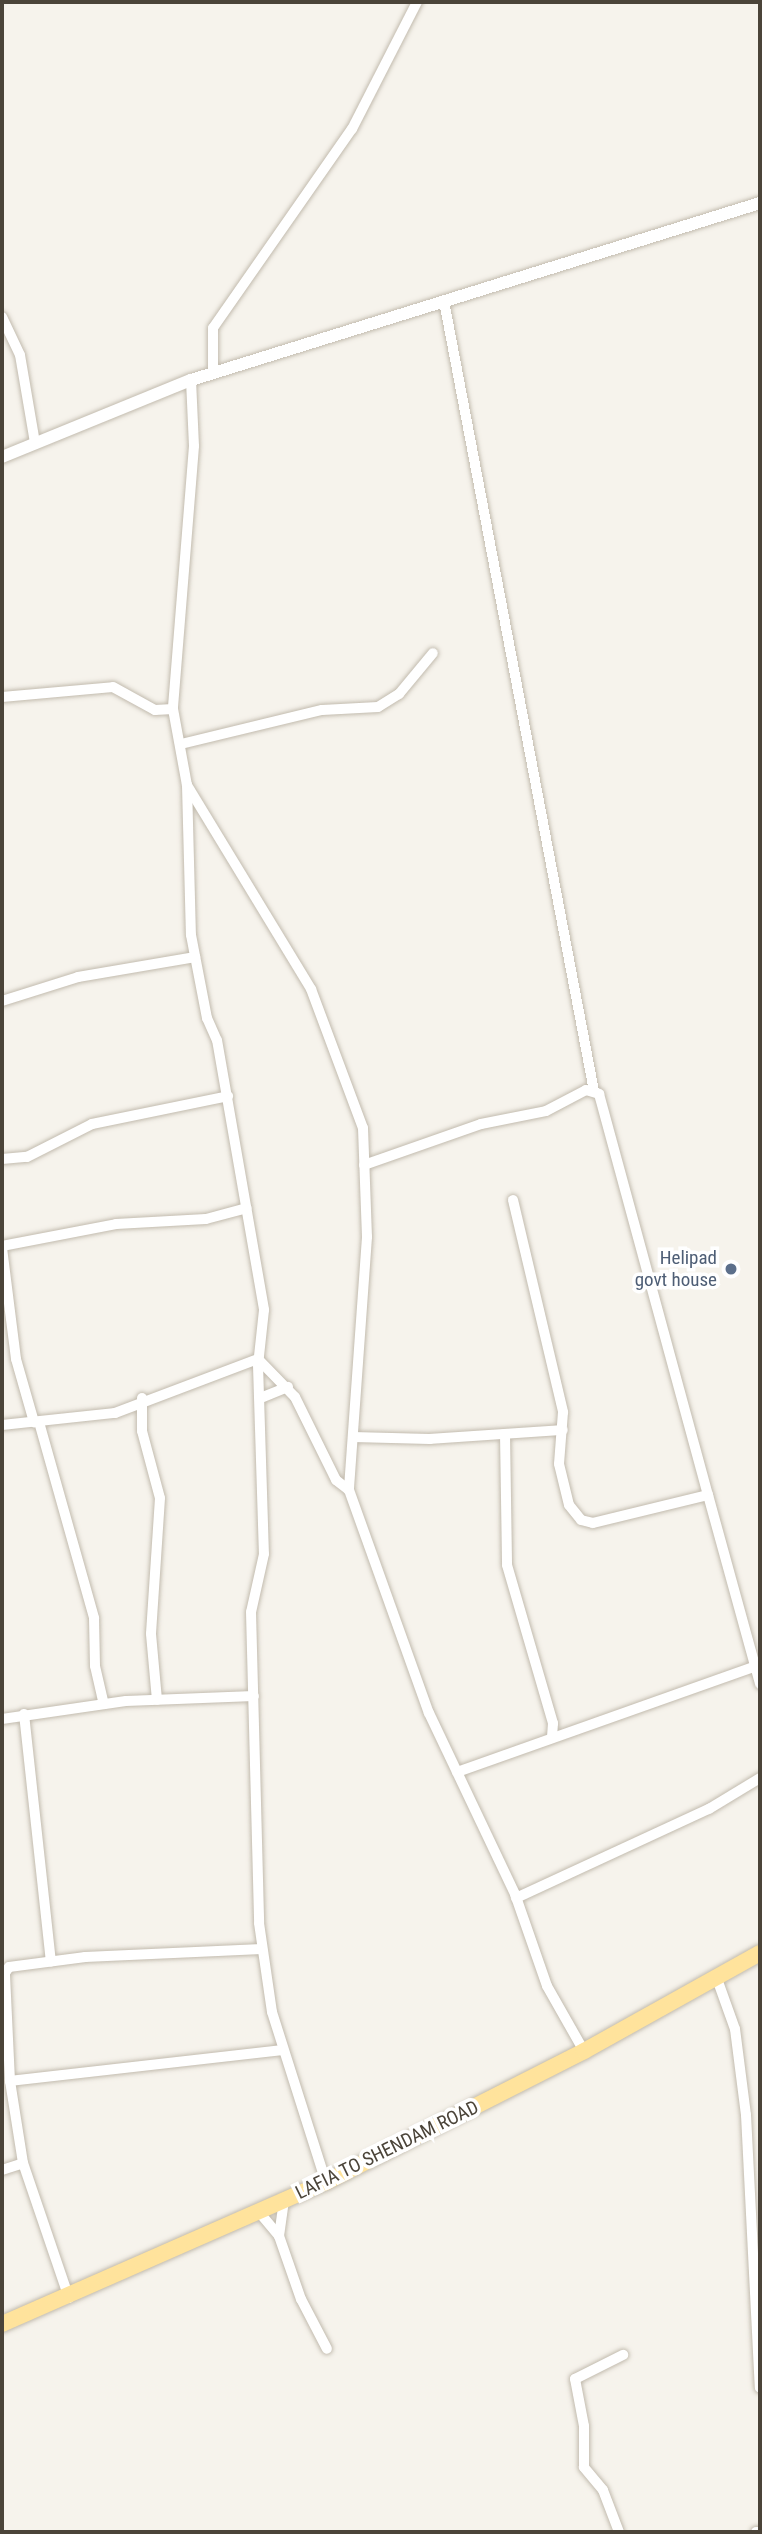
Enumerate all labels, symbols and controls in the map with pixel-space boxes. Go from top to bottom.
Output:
place label: Helipad govt house [635,1247,717,1291]
marker: Helipad govt house [723,1261,739,1277]
street label: LAFIA TO SHENDAM ROAD [292,2096,482,2204]

